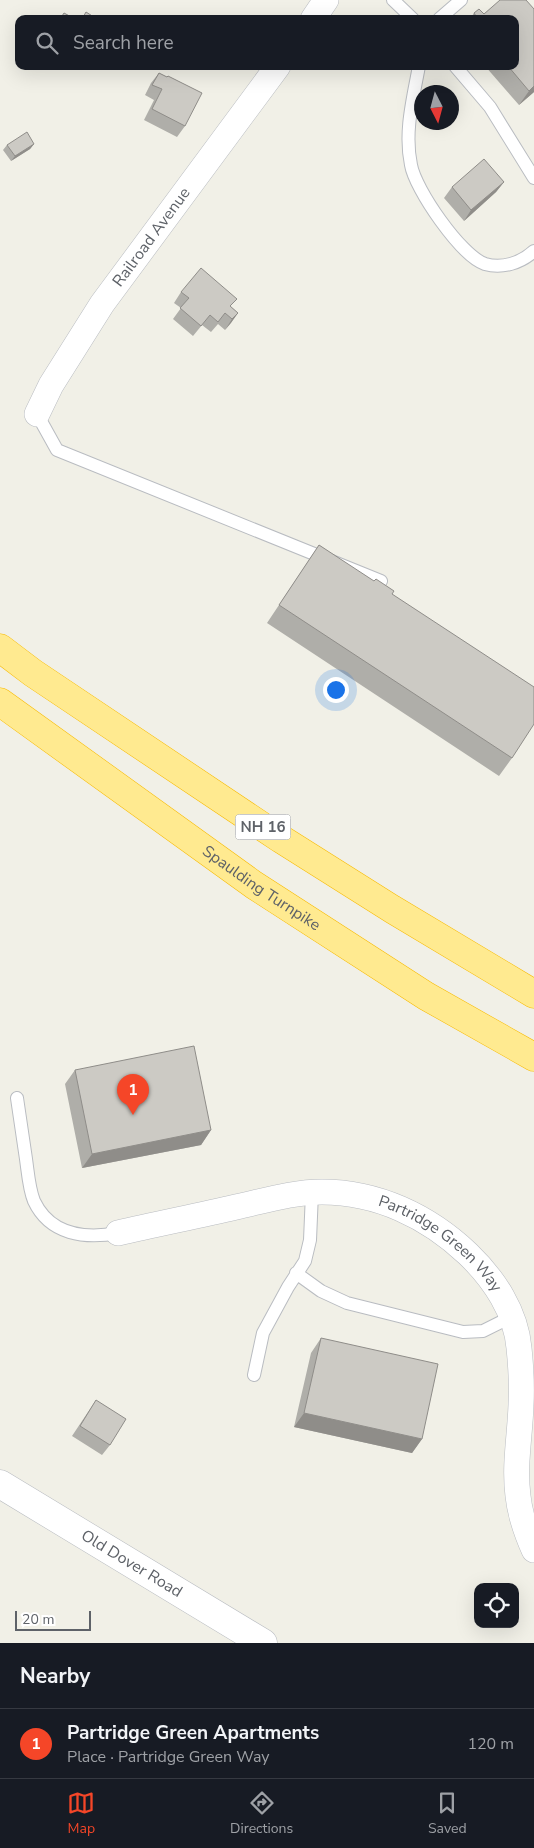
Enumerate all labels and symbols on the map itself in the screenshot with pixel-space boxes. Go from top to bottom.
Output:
north arrow [414,85,459,130]
street label: Railroad Avenue [107,183,196,291]
your location [323,677,349,703]
road number: NH 16 [236,814,290,840]
street label: Spaulding Turnpike [198,840,325,936]
pin: 1 [117,1074,149,1115]
street label: Partridge Green Way [376,1190,508,1297]
street label: Old Dover Road [77,1525,187,1603]
scale bar [15,1608,91,1631]

